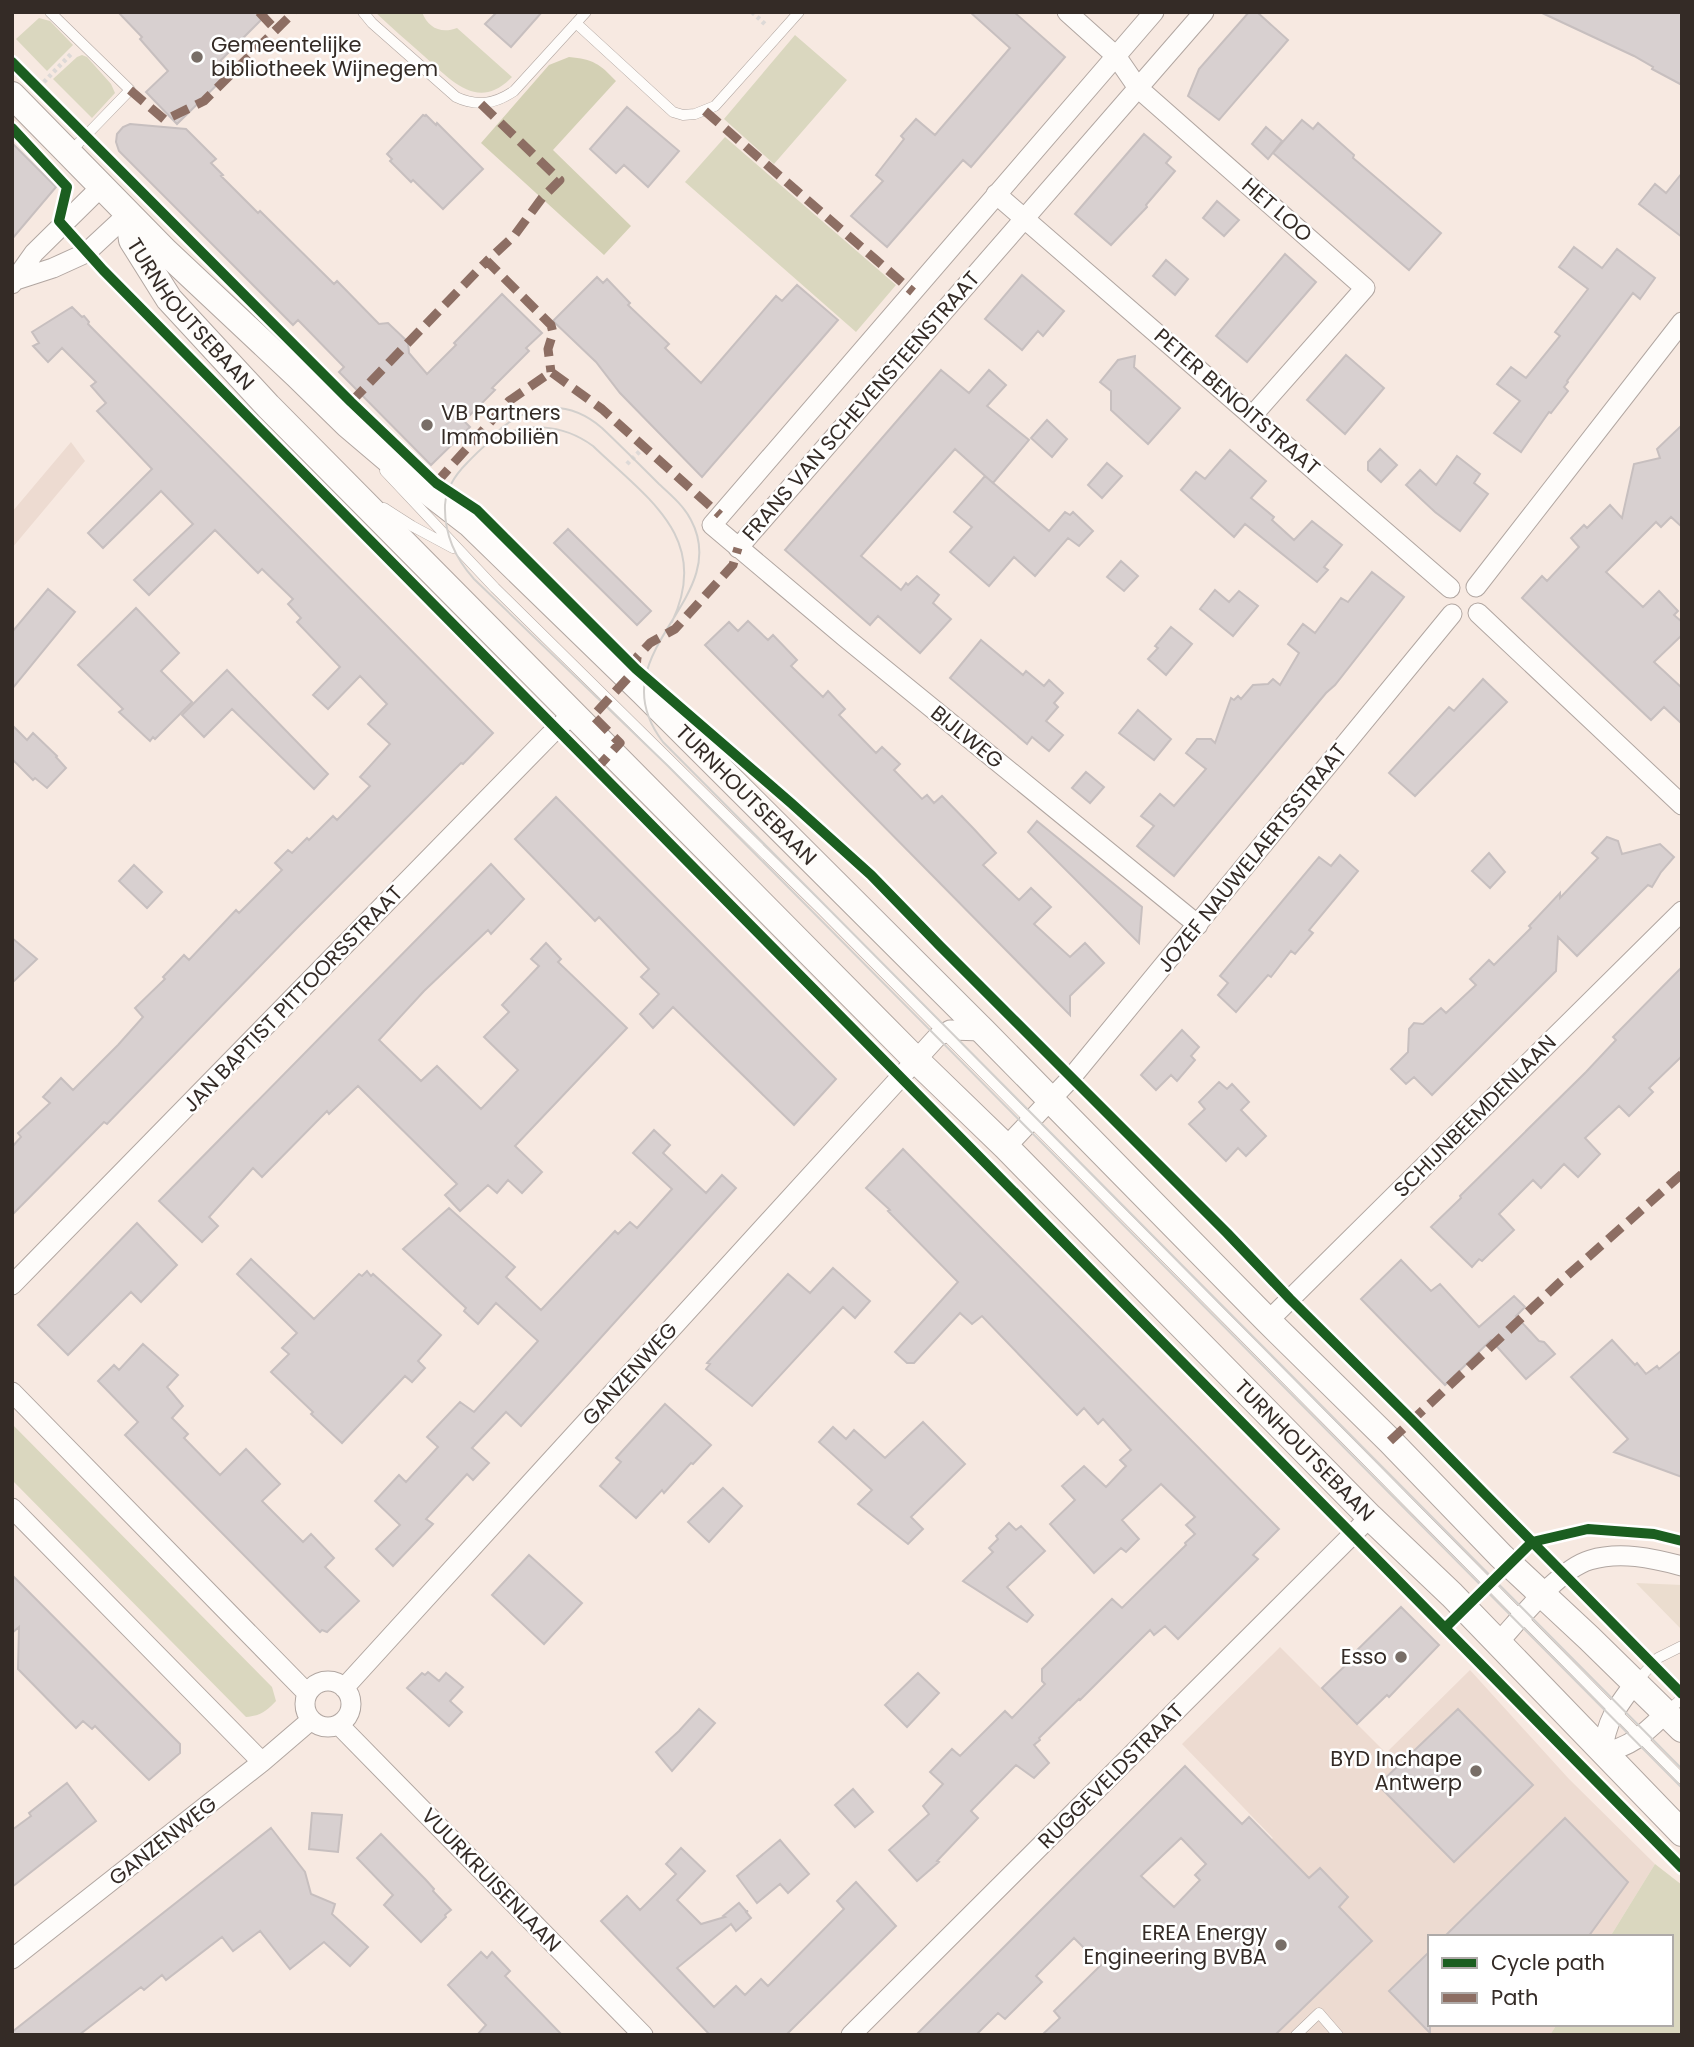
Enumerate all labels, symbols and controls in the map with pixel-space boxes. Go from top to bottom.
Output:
place label: Gemeentelijke bibliotheek Wijnegem [211,30,438,83]
marker: Gemeentelijke bibliotheek Wijnegem [189,49,205,65]
street label: HET LOO [1236,171,1319,248]
street label: TURNHOUTSEBAAN [120,232,261,396]
street label: FRANS VAN SCHEVENSTEENSTRAAT [735,265,986,547]
street label: PETER BENOITSTRAAT [1148,321,1326,482]
place label: VB Partners Immobiliën [441,398,561,451]
marker: VB Partners Immobiliën [419,417,435,433]
street label: BIJLWEG [925,698,1010,775]
street label: TURNHOUTSEBAAN [669,718,824,871]
street label: JOZEF NAUWELAERTSSTRAAT [1150,737,1353,978]
street label: JAN BAPTIST PITTOORSSTRAAT [176,879,409,1118]
street label: SCHIJNBEEMDENLAAN [1387,1028,1562,1203]
street label: GANZENWEG [575,1316,684,1432]
street label: TURNHOUTSEBAAN [1228,1373,1381,1527]
place label: Esso [1341,1642,1387,1671]
marker: Esso [1393,1649,1409,1665]
street label: RUGGEVELDSTRAAT [1031,1696,1190,1855]
place label: BYD Inchape Antwerp [1330,1744,1462,1797]
marker: BYD Inchape Antwerp [1468,1763,1484,1779]
street label: GANZENWEG [103,1789,223,1892]
street label: VUURKRUISENLAAN [415,1801,568,1958]
place label: EREA Energy Engineering BVBA [1084,1918,1267,1971]
legend [1428,1935,1673,2026]
marker: EREA Energy Engineering BVBA [1273,1937,1289,1953]
text: Cycle path [1491,1948,1605,1977]
text: Path [1491,1983,1538,2012]

